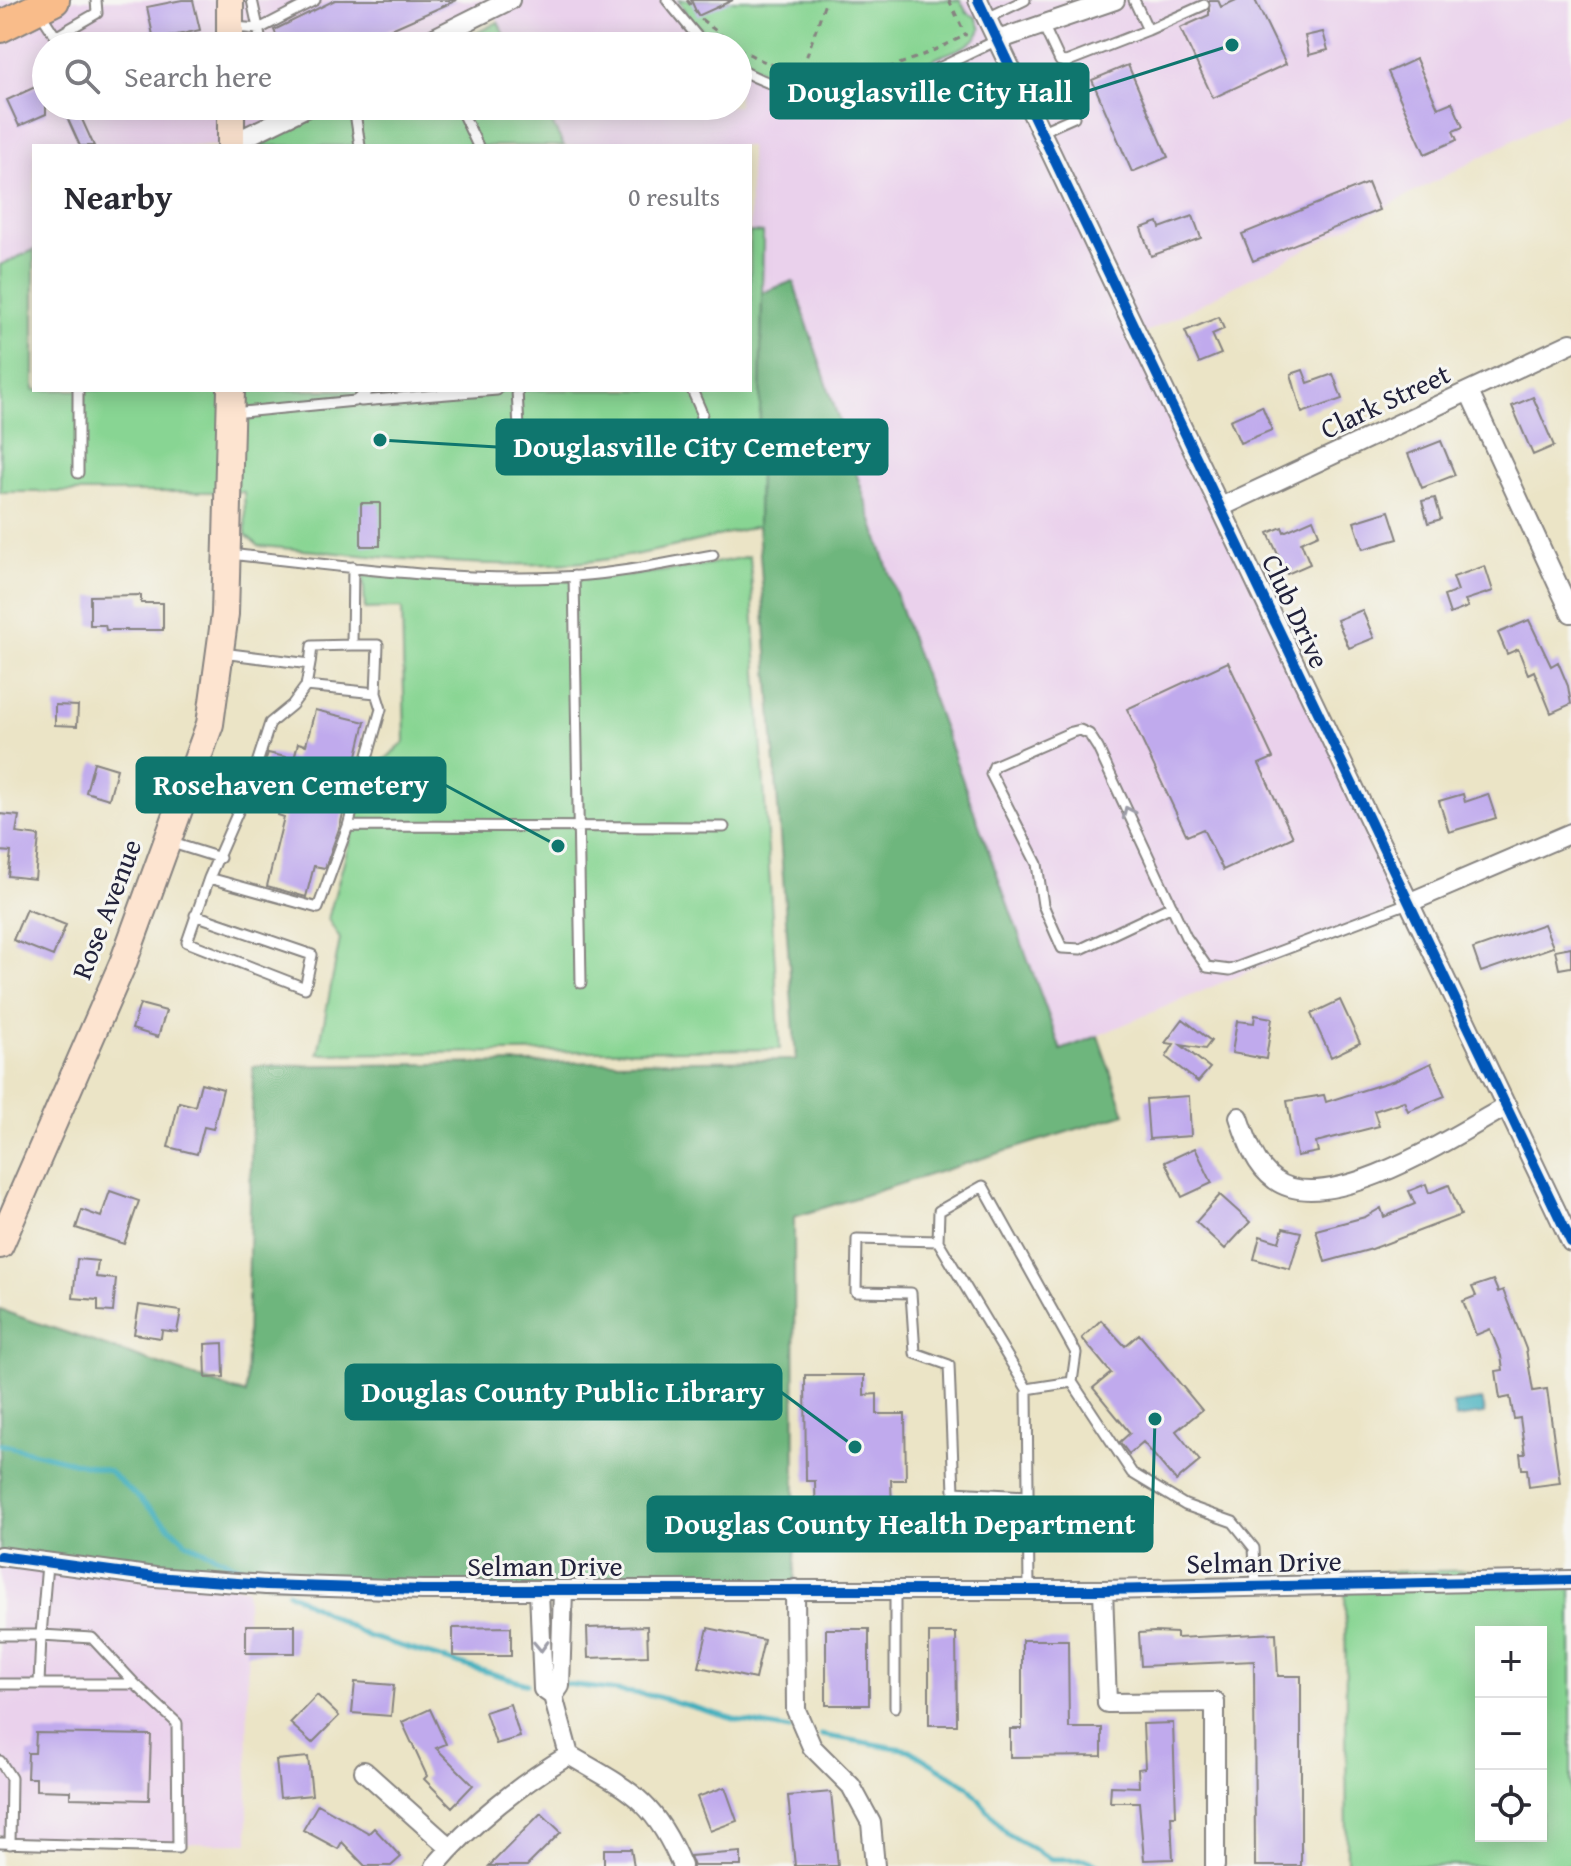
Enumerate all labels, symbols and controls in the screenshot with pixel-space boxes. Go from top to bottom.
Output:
search box [32,32,752,120]
icon: search [60,54,104,98]
text: Search here [124,54,272,98]
callout: Douglasville City Hall [771,64,1088,118]
text: Douglasville City Hall [787,69,1073,113]
text: Nearby [64,172,173,221]
text: 0 results [628,177,720,216]
street label: Clark Street [1313,353,1457,449]
callout: Douglasville City Cemetery [497,420,887,474]
text: Douglasville City Cemetery [513,424,871,468]
street label: Club Drive [1252,547,1341,675]
callout: Rosehaven Cemetery [137,758,445,812]
text: Rosehaven Cemetery [153,762,430,806]
one-way arrow [1122,806,1138,821]
street label: Rose Avenue [60,833,151,985]
callout: Douglas County Public Library [346,1365,781,1419]
text: Douglas County Public Library [361,1369,765,1413]
callout: Douglas County Health Department [648,1497,1152,1551]
text: Douglas County Health Department [664,1501,1136,1545]
street label: Selman Drive [1186,1540,1342,1583]
street label: Selman Drive [467,1545,623,1586]
map controls [1475,1626,1547,1842]
button: + [1475,1626,1547,1698]
one-way arrow [533,1640,550,1653]
button: − [1475,1698,1547,1770]
button: locate [1475,1770,1547,1842]

